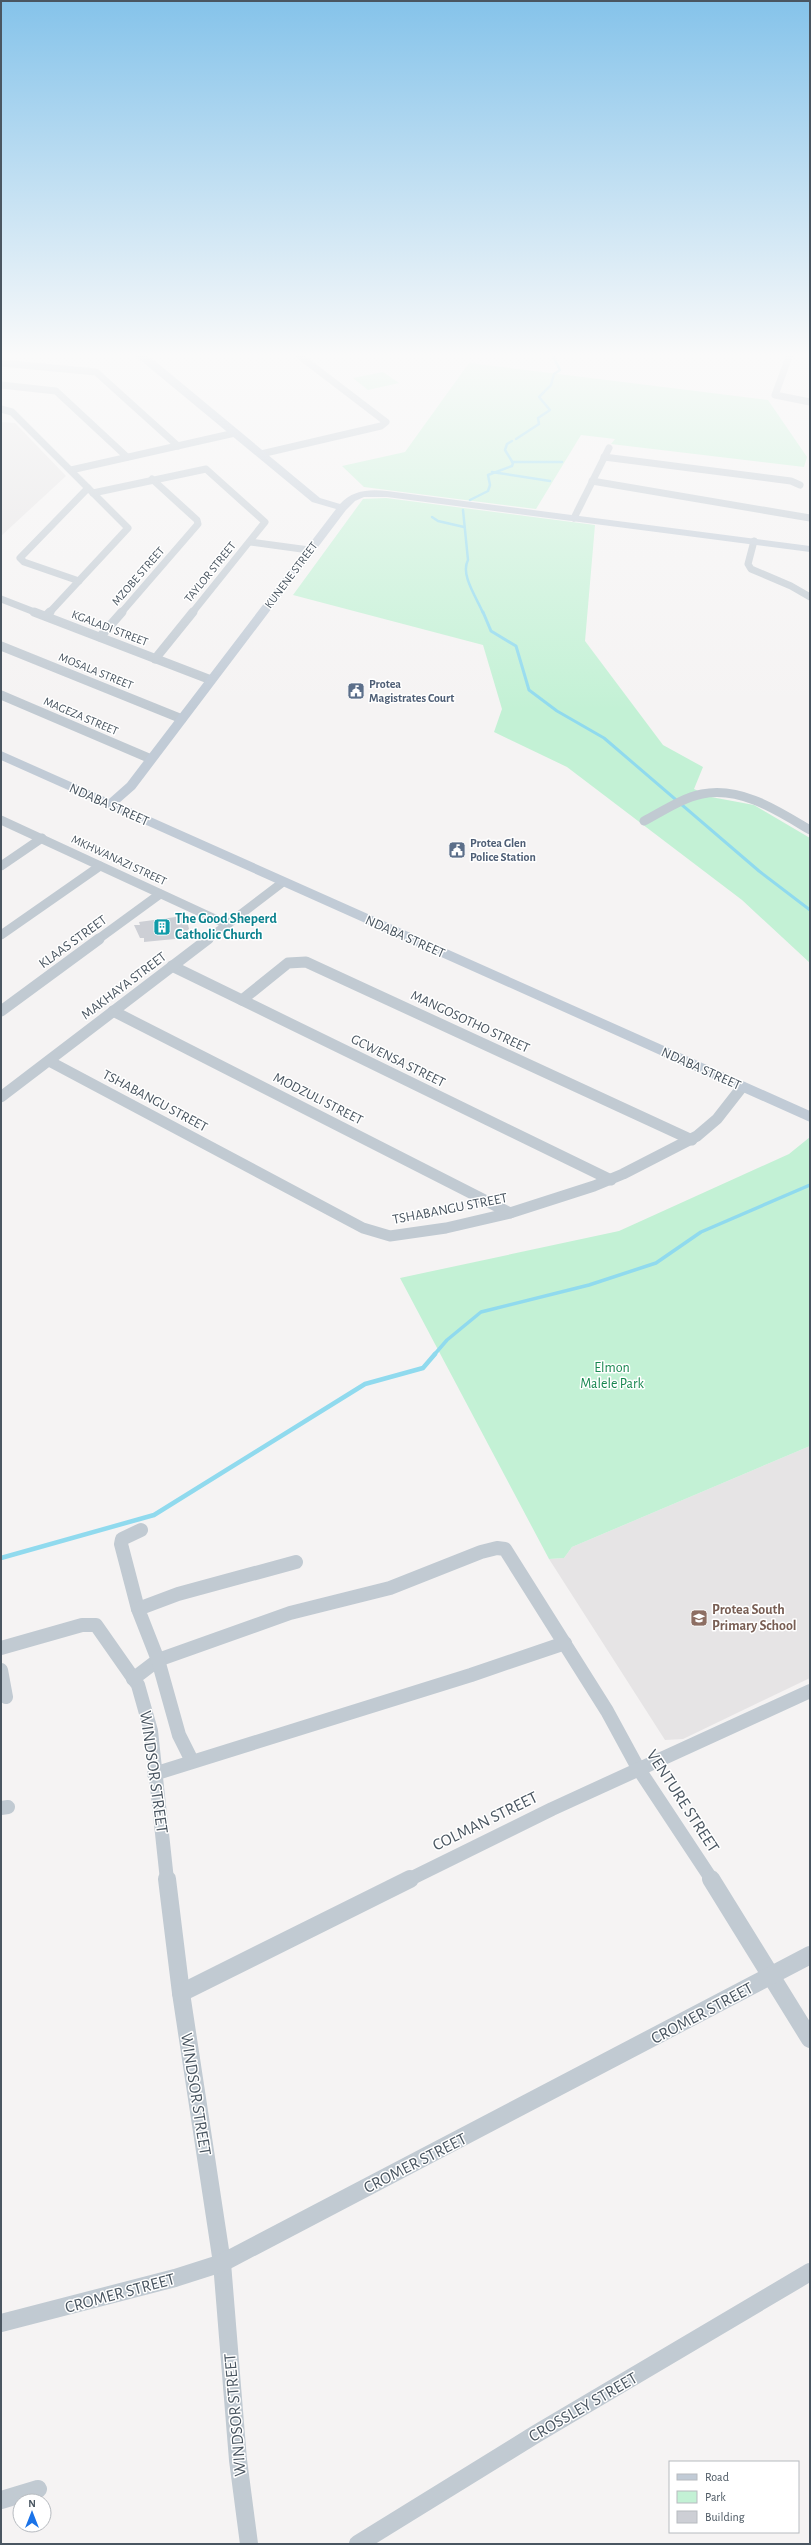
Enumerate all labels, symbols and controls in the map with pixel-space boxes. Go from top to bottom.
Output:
street label: TAYLOR STREET [182,539,238,605]
street label: KUNENE STREET [262,540,320,610]
street label: MZOBE STREET [109,544,167,608]
street label: KGALADI STREET [70,608,150,648]
street label: MOSALA STREET [57,651,135,691]
place label: Protea Magistrates Court [369,678,454,704]
public building icon: Protea Magistrates Court [346,681,366,701]
street label: MAGEZA STREET [42,695,120,737]
street label: NDABA STREET [67,781,151,829]
street label: MKHWANAZI STREET [70,833,169,887]
place label: Protea Glen Police Station [470,837,536,863]
public building icon: Protea Glen Police Station [447,840,467,860]
place label: The Good Sheperd Catholic Church [175,912,277,942]
street label: KLAAS STREET [37,913,110,971]
street label: NDABA STREET [363,913,447,961]
building icon: The Good Sheperd Catholic Church [152,917,172,937]
street label: MAKHAYA STREET [79,950,169,1022]
street label: MANGOSOTHO STREET [408,988,532,1056]
street label: GCWENSA STREET [349,1032,447,1090]
street label: NDABA STREET [659,1045,743,1093]
street label: TSHABANGU STREET [100,1067,210,1135]
street label: MODZULI STREET [271,1070,365,1128]
street label: TSHABANGU STREET [391,1191,509,1227]
park label: Elmon Malele Park [580,1361,644,1391]
place label: Protea South Primary School [712,1603,797,1633]
school or university icon: Protea South Primary School [689,1608,709,1628]
street label: WINDSOR STREET [137,1710,171,1834]
street label: VENTURE STREET [644,1747,722,1855]
street label: COLMAN STREET [430,1788,540,1854]
street label: CROMER STREET [648,1979,756,2047]
street label: WINDSOR STREET [178,2032,214,2156]
street label: CROMER STREET [361,2130,469,2196]
street label: CROMER STREET [63,2270,177,2316]
street label: WINDSOR STREET [221,2353,249,2477]
street label: CROSSLEY STREET [526,2369,640,2445]
legend [669,2461,799,2533]
text: Road [705,2471,729,2483]
text: Park [705,2491,726,2503]
north arrow [12,2493,52,2533]
text: N [28,2498,36,2509]
text: Building [705,2511,745,2523]

